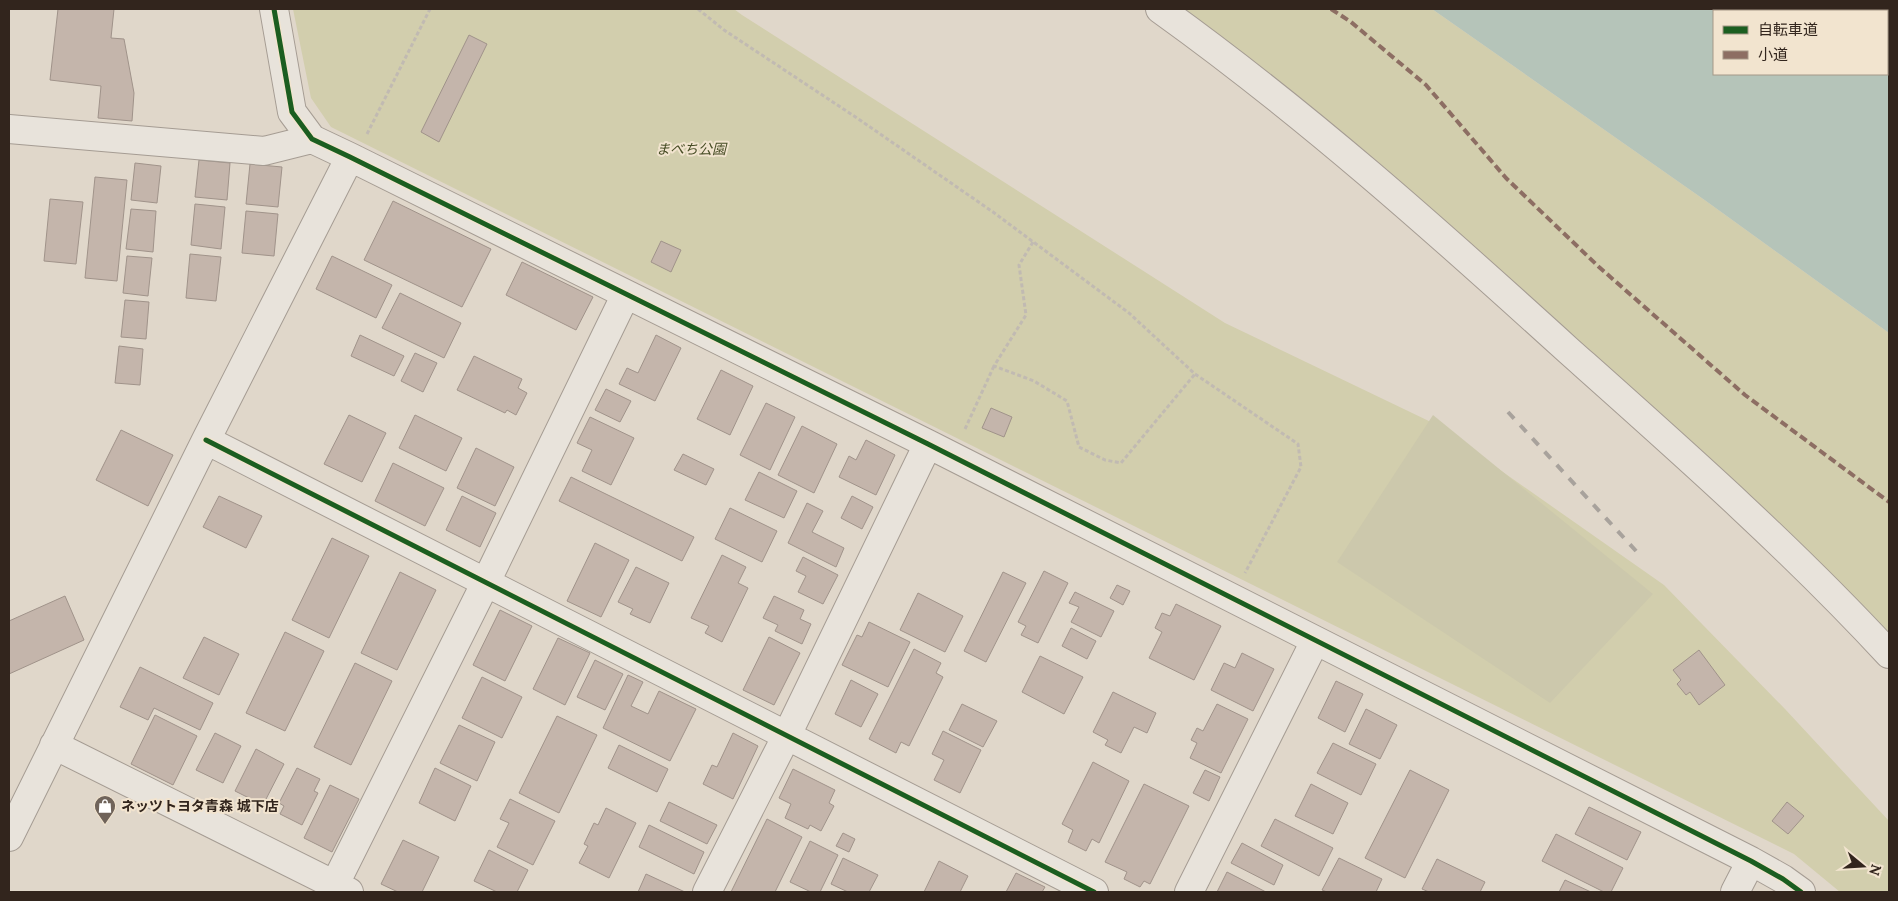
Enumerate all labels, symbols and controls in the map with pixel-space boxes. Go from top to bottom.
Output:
legend [1713,10,1888,75]
text: 自転車道 [1758,20,1818,39]
text: 小道 [1758,45,1788,64]
park label: まべち公園 [656,140,728,158]
shop icon: ネッツトヨタ青森 城下店 [93,794,117,825]
place label: ネッツトヨタ青森 城下店 [121,797,279,815]
north arrow [1838,841,1888,891]
text: N [1865,862,1886,878]

